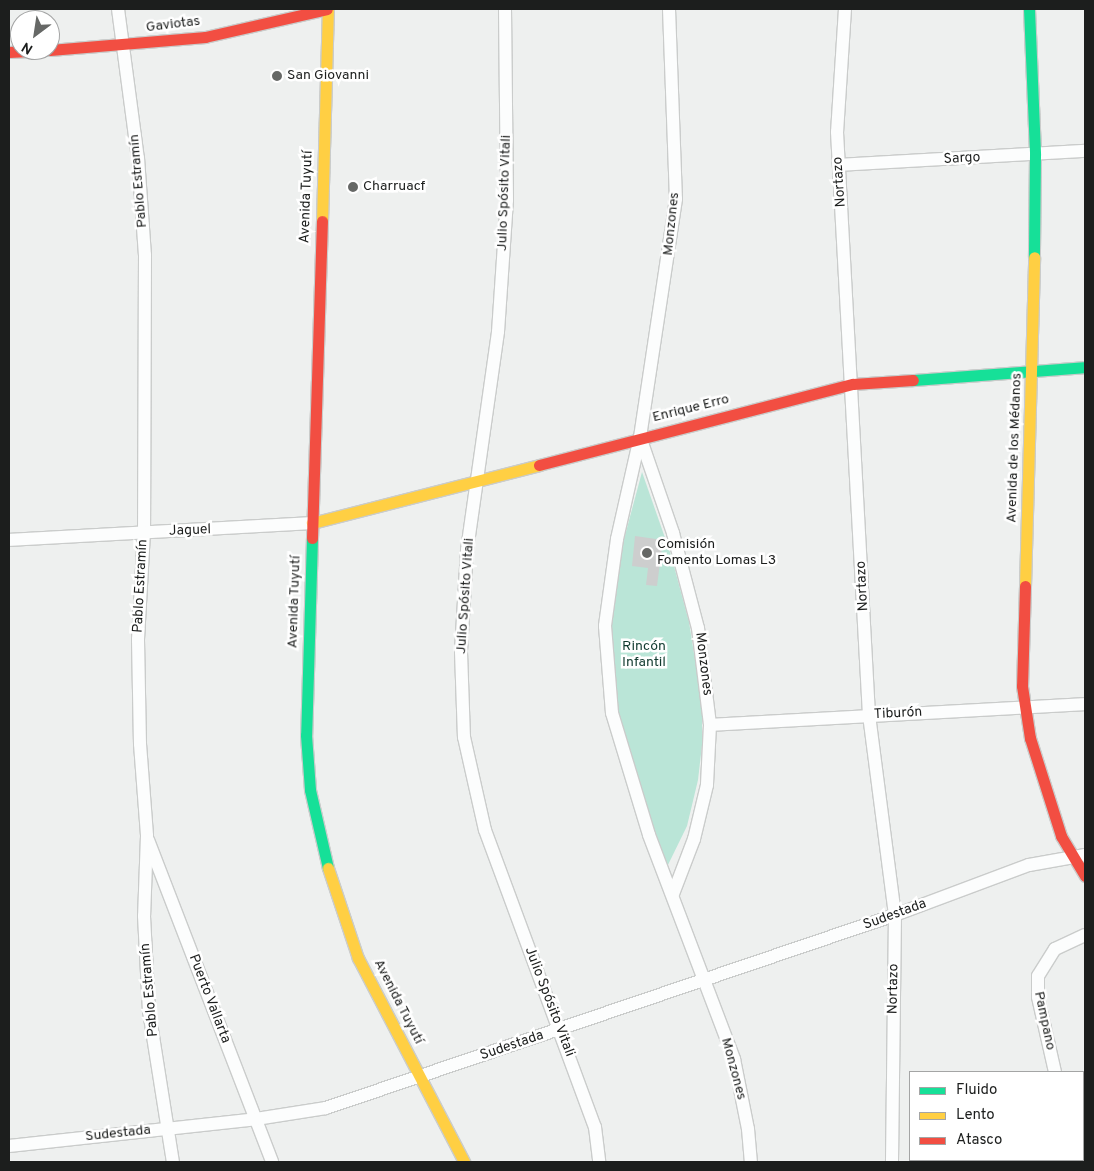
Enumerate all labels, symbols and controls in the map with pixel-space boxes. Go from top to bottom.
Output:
north arrow [10,10,60,60]
street label: Gaviotas [145,13,201,37]
text: N [19,38,36,57]
place label: San Giovanni [287,68,369,84]
marker: San Giovanni [271,70,283,82]
street label: Pablo Estramín [127,134,151,228]
street label: Julio Spósito Vitali [495,134,515,252]
street label: Avenida Tuyutí [297,150,317,244]
street label: Sargo [943,150,981,168]
street label: Nortazo [830,156,850,208]
place label: Charruacf [363,179,425,195]
marker: Charruacf [347,181,359,193]
street label: Monzones [660,191,684,257]
street label: Avenida de los Médanos [1004,373,1026,523]
street label: Enrique Erro [651,391,731,427]
street label: Jaguel [169,522,211,540]
street label: Julio Spósito Vitali [454,537,478,655]
place label: Comisión Fomento Lomas L3 [657,537,776,570]
street label: Pablo Estramín [130,539,152,633]
marker: Comisión Fomento Lomas L3 [641,547,653,559]
street label: Avenida Tuyutí [285,555,305,649]
street label: Nortazo [853,560,873,612]
street label: Monzones [691,631,715,697]
park label: Rincón Infantil [622,639,666,672]
street label: Tiburón [873,704,923,724]
street label: Sudestada [861,896,929,934]
street label: Pablo Estramín [138,943,162,1037]
street label: Julio Spósito Vitali [520,944,578,1060]
street label: Puerto Vallarta [184,952,234,1046]
street label: Avenida Tuyutí [369,957,427,1047]
street label: Nortazo [885,964,903,1014]
street label: Pampano [1030,990,1058,1052]
street label: Sudestada [478,1027,546,1065]
street label: Monzones [717,1036,749,1102]
legend [909,1071,1084,1161]
text: Fluido [956,1081,997,1100]
text: Lento [956,1106,995,1125]
street label: Sudestada [84,1122,152,1146]
text: Atasco [956,1131,1002,1150]

